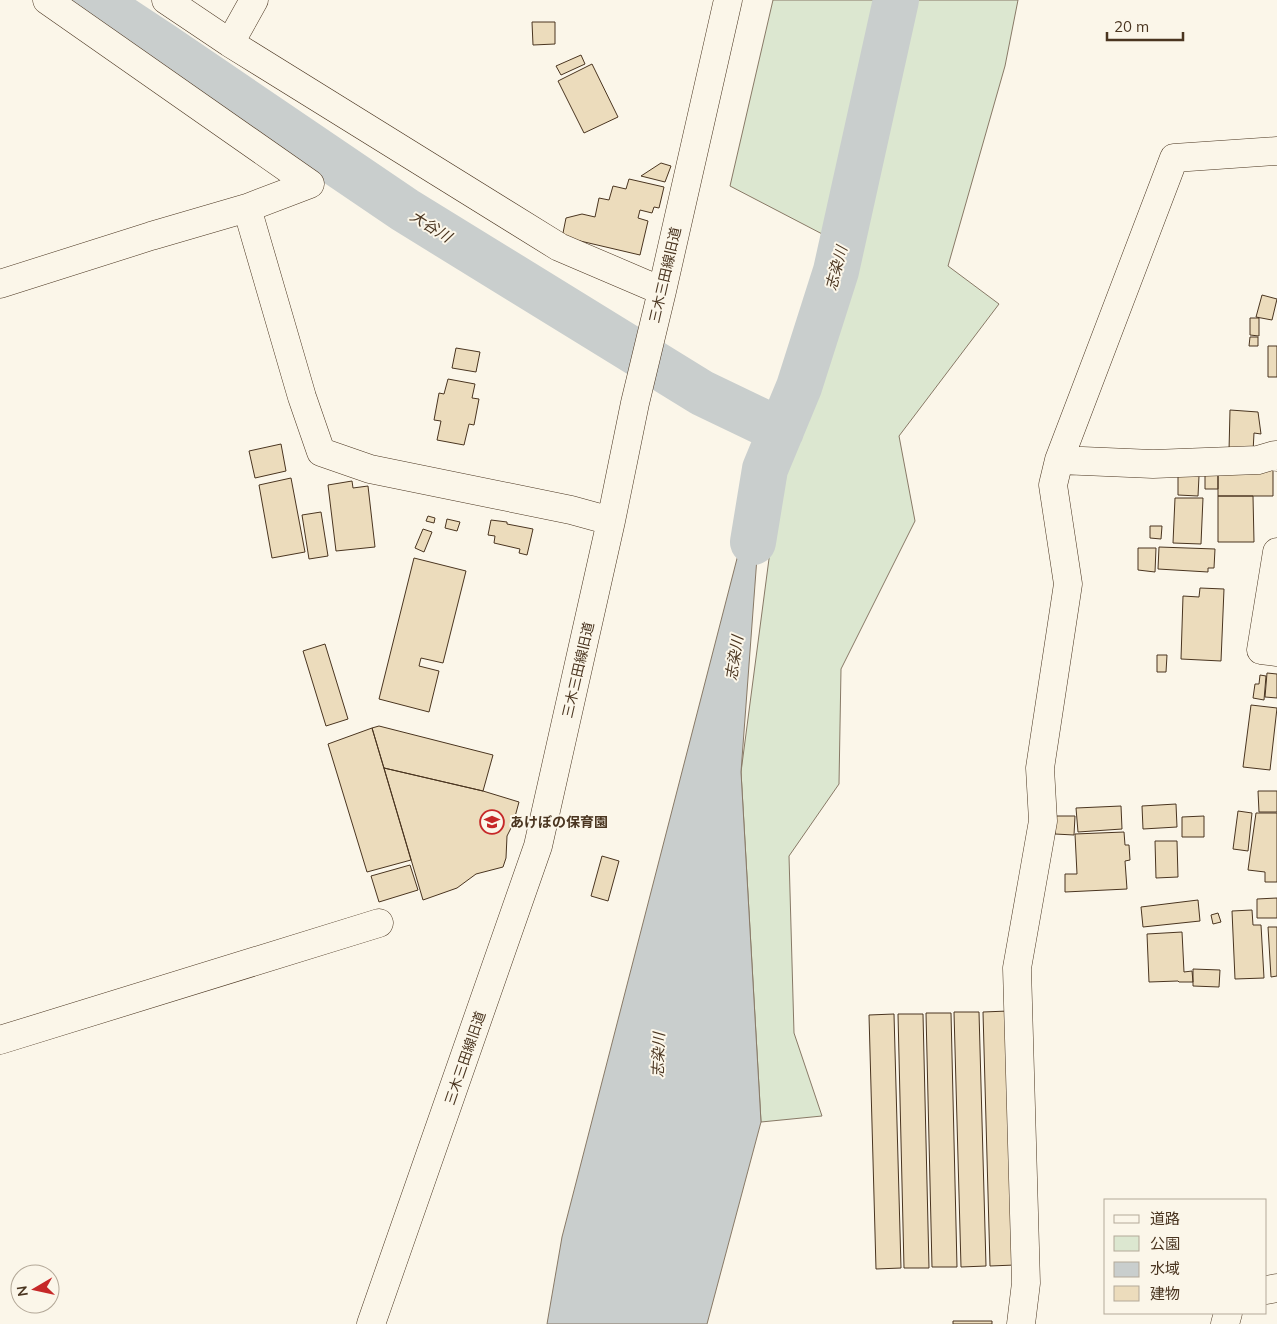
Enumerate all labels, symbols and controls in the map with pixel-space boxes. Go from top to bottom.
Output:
scale bar [1107,10,1183,42]
text: 20 m [1114,17,1149,36]
water label: 大谷川 [407,206,457,247]
street label: 三木三田線旧道 [645,225,685,325]
water label: 志染川 [821,242,852,292]
street label: 三木三田線旧道 [558,620,598,720]
water label: 志染川 [721,632,747,682]
school or university icon: あけぼの保育園 [479,809,505,835]
place label: あけぼの保育園 [510,813,608,831]
street label: 三木三田線旧道 [441,1009,489,1107]
water label: 志染川 [648,1030,668,1078]
legend [1104,1199,1267,1314]
text: 道路 [1150,1209,1180,1228]
text: 公園 [1150,1234,1180,1253]
text: 水域 [1150,1259,1180,1278]
north arrow [10,1264,60,1314]
text: N [12,1284,32,1298]
text: 建物 [1150,1284,1180,1303]

